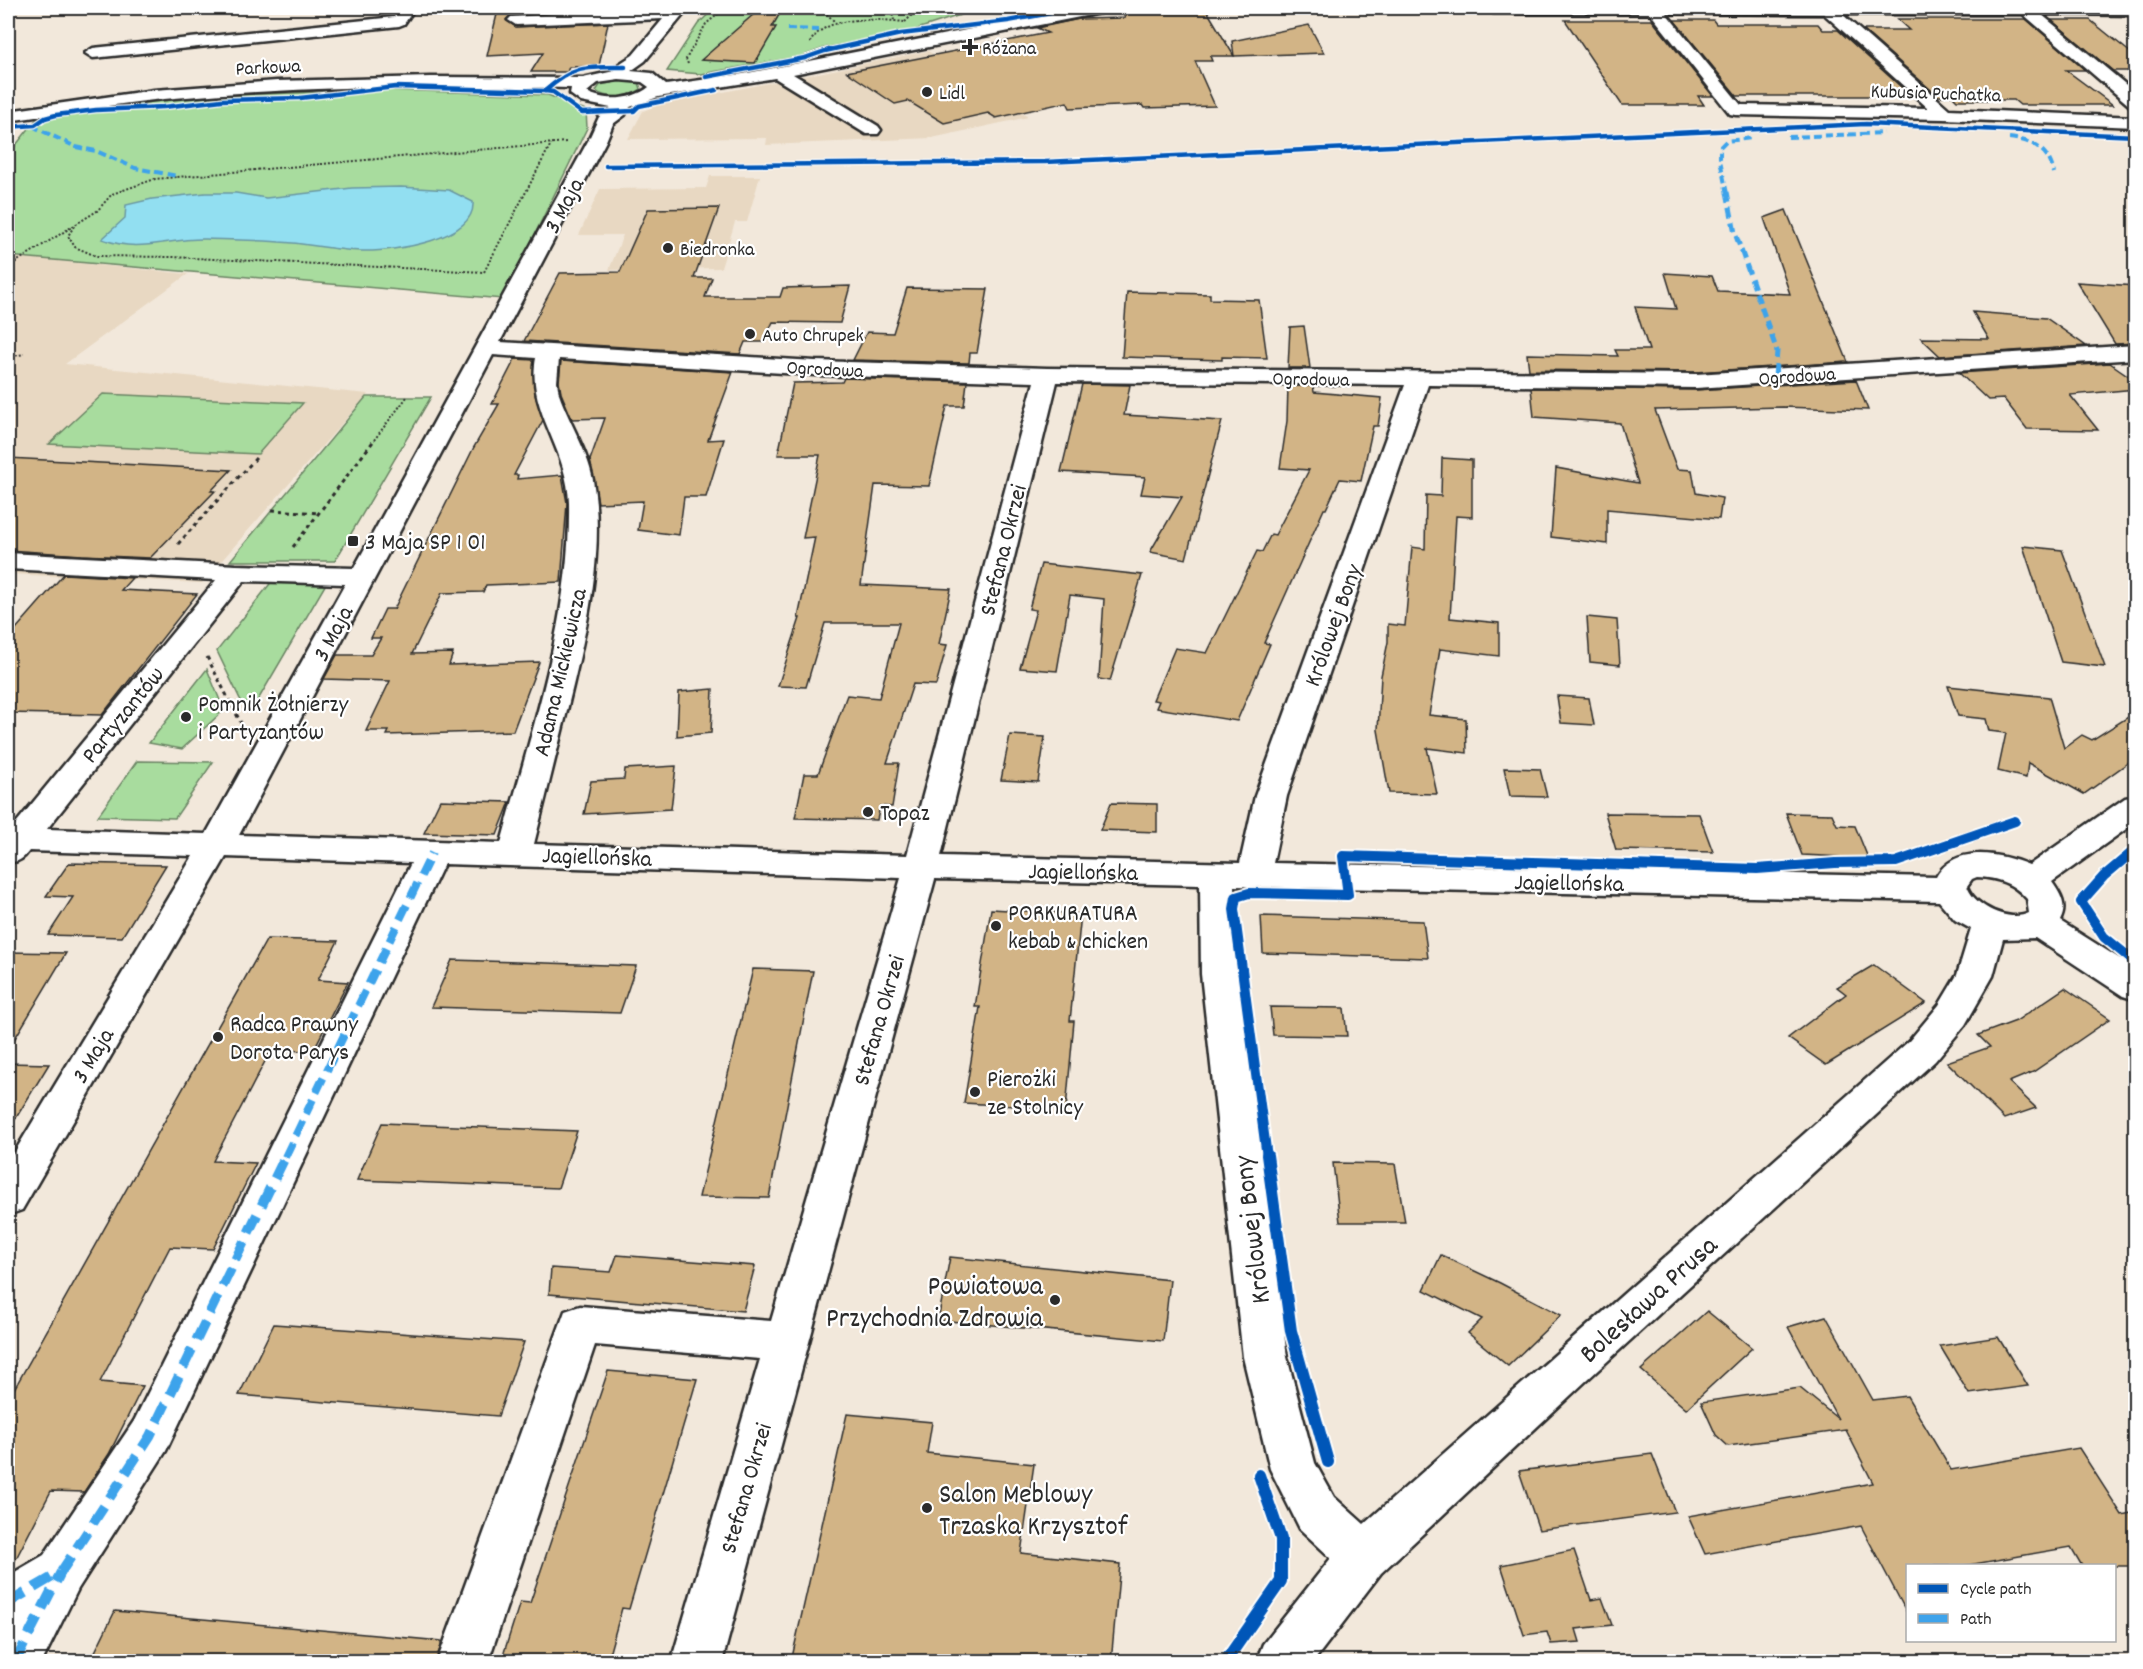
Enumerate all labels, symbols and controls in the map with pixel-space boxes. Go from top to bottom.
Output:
place label: Różana [982,36,1037,64]
marker: Różana [963,40,977,54]
street label: Parkowa [235,53,302,85]
street label: Kubusia Puchatka [1870,79,2002,111]
place label: Lidl [939,81,965,109]
marker: Lidl [920,85,934,99]
street label: 3 Maja [537,172,595,240]
place label: Biedronka [680,237,755,265]
marker: Biedronka [661,241,675,255]
place label: Auto Chrupek [762,323,864,351]
marker: Auto Chrupek [743,327,757,341]
street label: Ogrodowa [786,355,865,387]
street label: Ogrodowa [1758,361,1837,395]
street label: Ogrodowa [1272,366,1350,396]
street label: Stefana Okrzei [972,482,1038,620]
place label: 3 Maja SP 1 01 [365,527,486,561]
marker: 3 Maja SP 1 01 [346,534,360,548]
street label: Królowej Bony [1297,559,1373,692]
street label: Adama Mickiewicza [526,585,598,760]
street label: 3 Maja [306,600,364,668]
street label: Partyzantów [75,660,174,772]
place label: Pomnik Żołnierzy i Partyzantów [198,689,349,751]
marker: Pomnik Żołnierzy i Partyzantów [179,710,193,724]
place label: Topaz [880,798,930,832]
marker: Topaz [861,805,875,819]
street label: Jagiellońska [541,840,653,878]
street label: Jagiellońska [1028,856,1139,892]
street label: Jagiellońska [1514,867,1625,903]
place label: PORKURATURA kebab & chicken [1008,898,1148,960]
marker: PORKURATURA kebab & chicken [989,919,1003,933]
street label: Stefana Okrzei [846,952,916,1090]
place label: Radca Prawny Dorota Parys [230,1009,359,1071]
street label: 3 Maja [65,1022,125,1091]
marker: Radca Prawny Dorota Parys [211,1030,225,1044]
place label: Pierożki ze Stolnicy [987,1064,1084,1126]
marker: Pierożki ze Stolnicy [968,1085,982,1099]
street label: Królowej Bony [1226,1152,1284,1306]
street label: Bolesława Prusa [1572,1228,1729,1375]
place label: Powiatowa Przychodnia Zdrowia [826,1269,1044,1341]
marker: Powiatowa Przychodnia Zdrowia [1048,1293,1062,1307]
street label: Stefana Okrzei [713,1420,783,1558]
place label: Salon Meblowy Trzaska Krzysztof [939,1477,1129,1549]
marker: Salon Meblowy Trzaska Krzysztof [920,1501,934,1515]
legend [1906,1564,2116,1642]
text: Cycle path [1960,1578,2031,1603]
text: Path [1960,1608,1992,1633]

